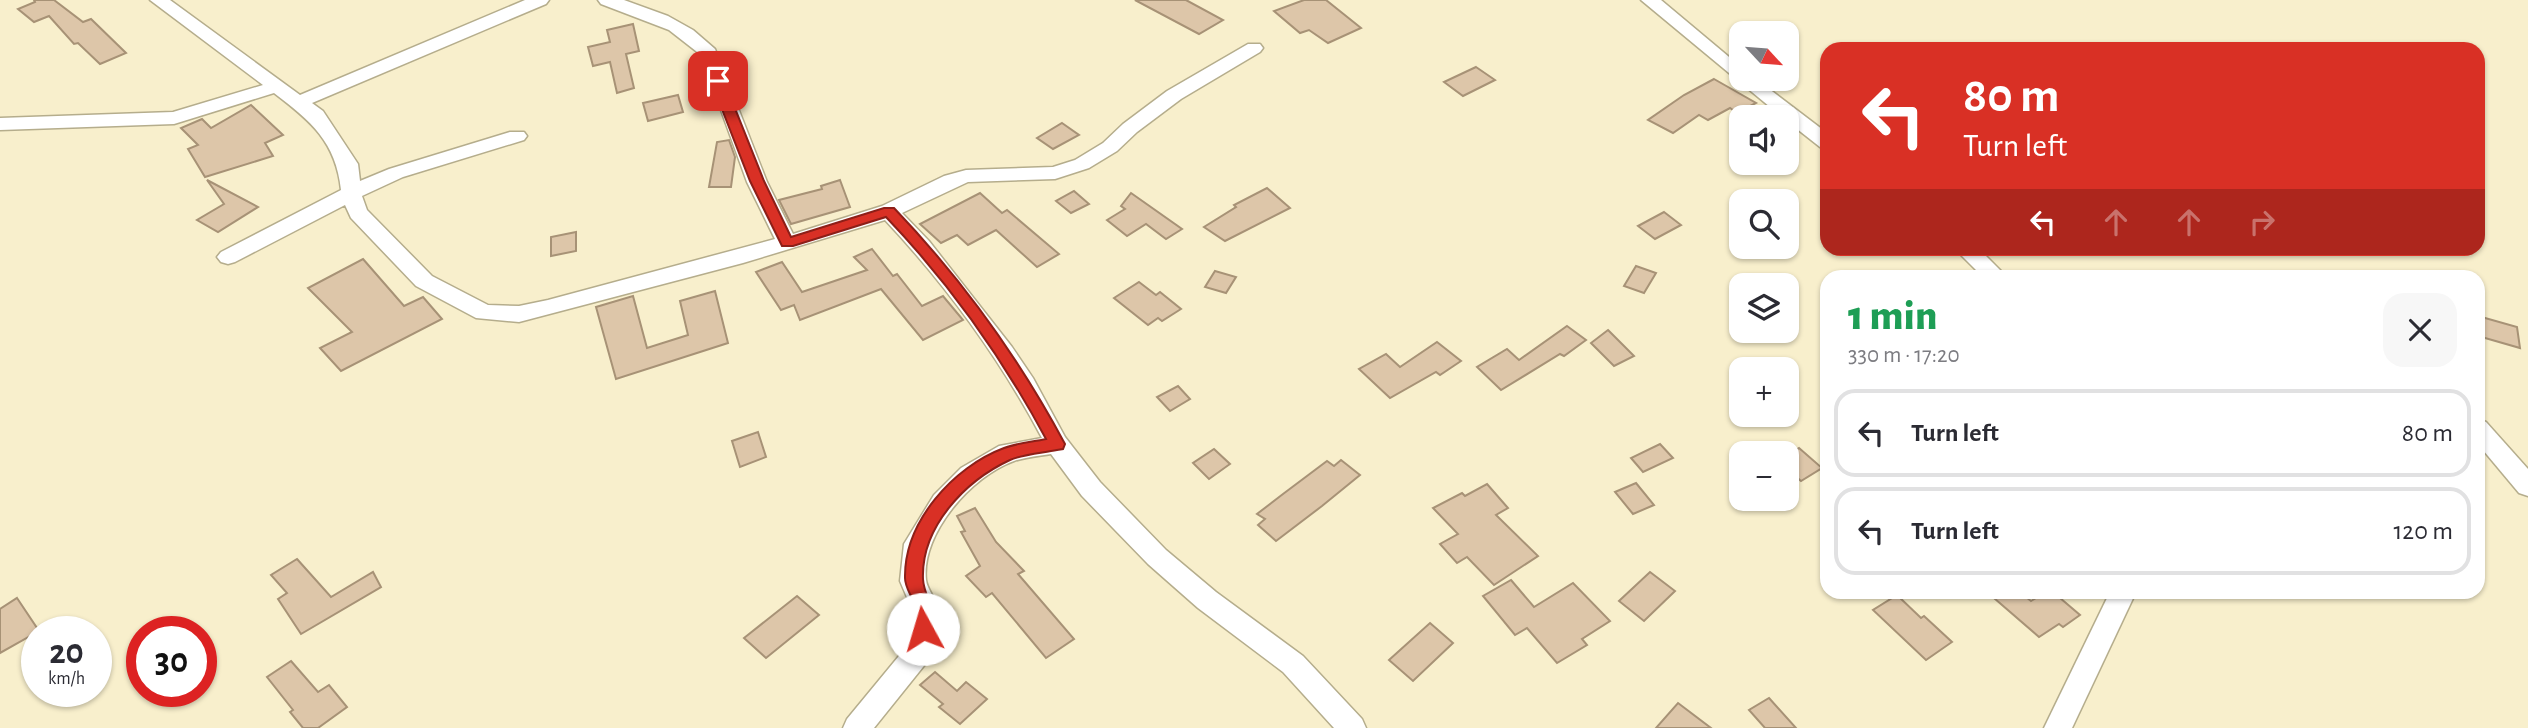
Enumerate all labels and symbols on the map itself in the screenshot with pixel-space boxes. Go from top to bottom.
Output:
north arrow [1729,21,1799,91]
pin [688,51,748,111]
position arrow [886,592,960,666]
speed limit sign: 30 [126,616,217,707]

